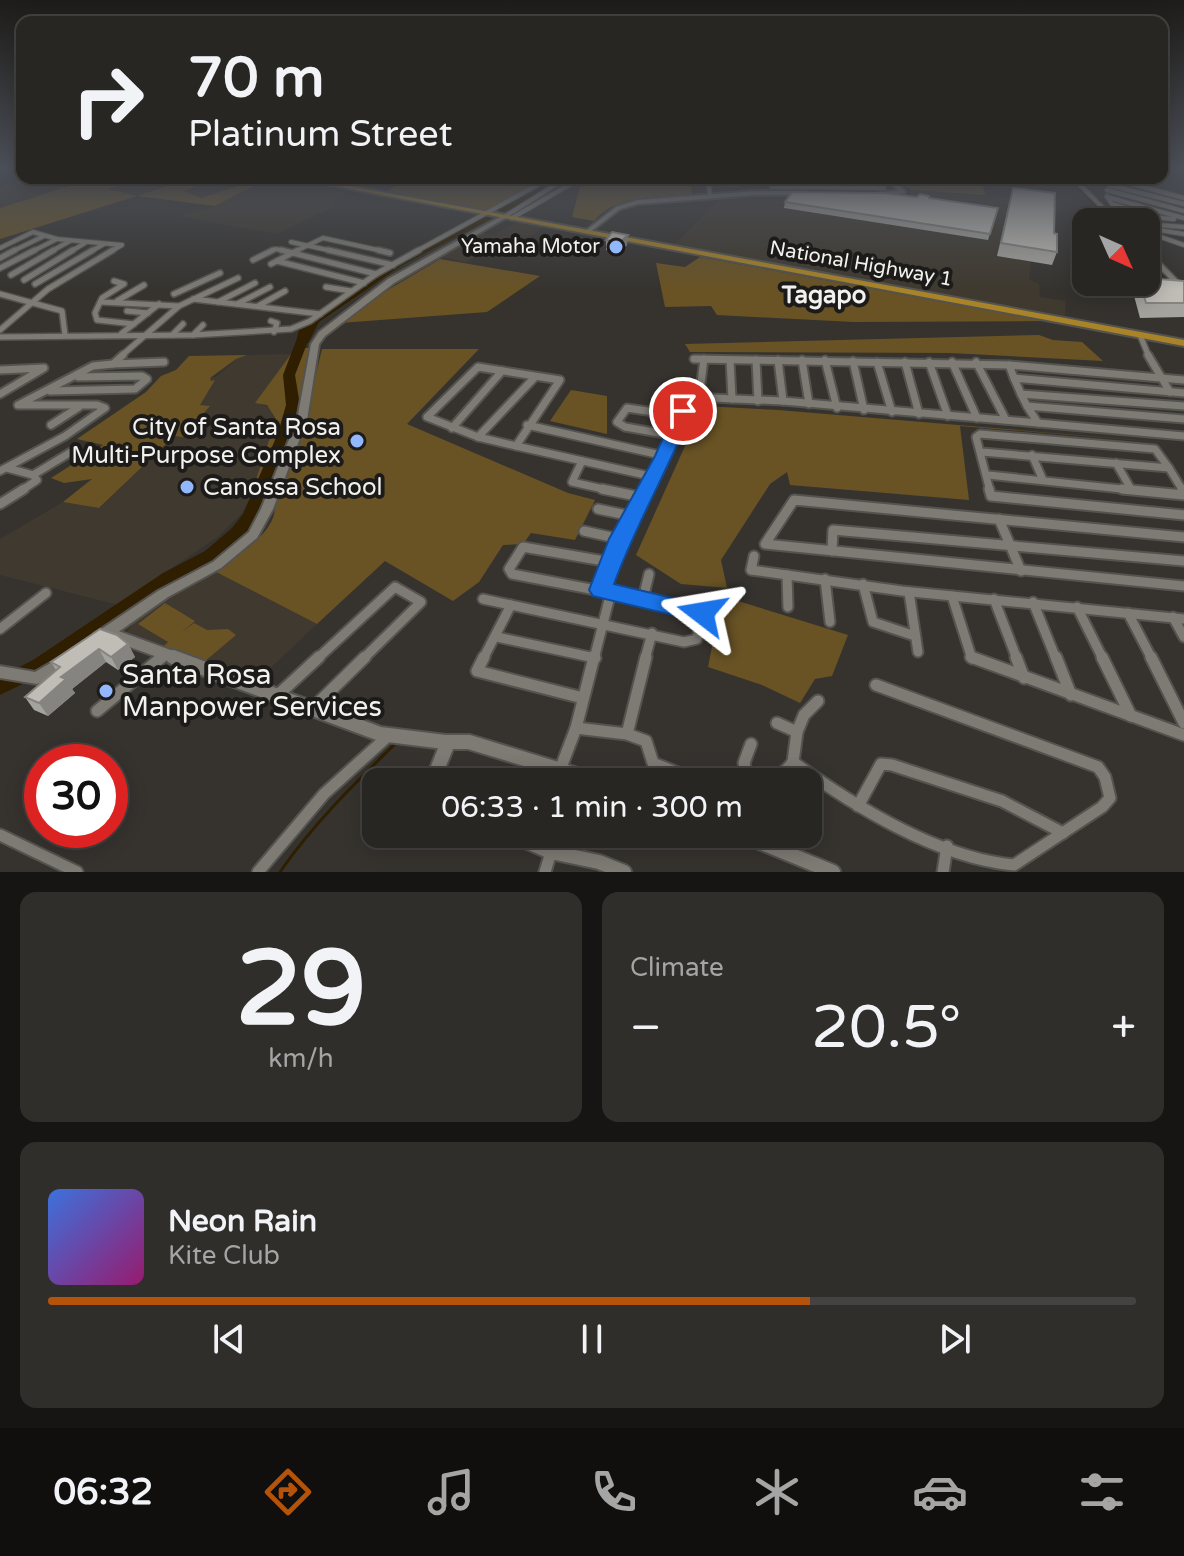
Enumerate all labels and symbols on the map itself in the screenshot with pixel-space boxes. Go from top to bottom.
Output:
north arrow [1072,208,1160,296]
place label: Yamaha Motor [461,235,600,259]
street label: National Highway 1 [768,236,954,292]
marker: Yamaha Motor [607,238,625,256]
district label: Tagapo [781,281,866,310]
pin [649,377,717,445]
place label: City of Santa Rosa Multi-Purpose Complex [71,413,341,470]
marker: City of Santa Rosa Multi-Purpose Complex [348,432,366,450]
place label: Canossa School [203,473,383,502]
marker: Canossa School [178,478,196,496]
position arrow [660,571,744,655]
place label: Santa Rosa Manpower Services [122,658,382,724]
marker: Santa Rosa Manpower Services [97,682,115,700]
speed limit sign: 30 [24,744,128,848]

